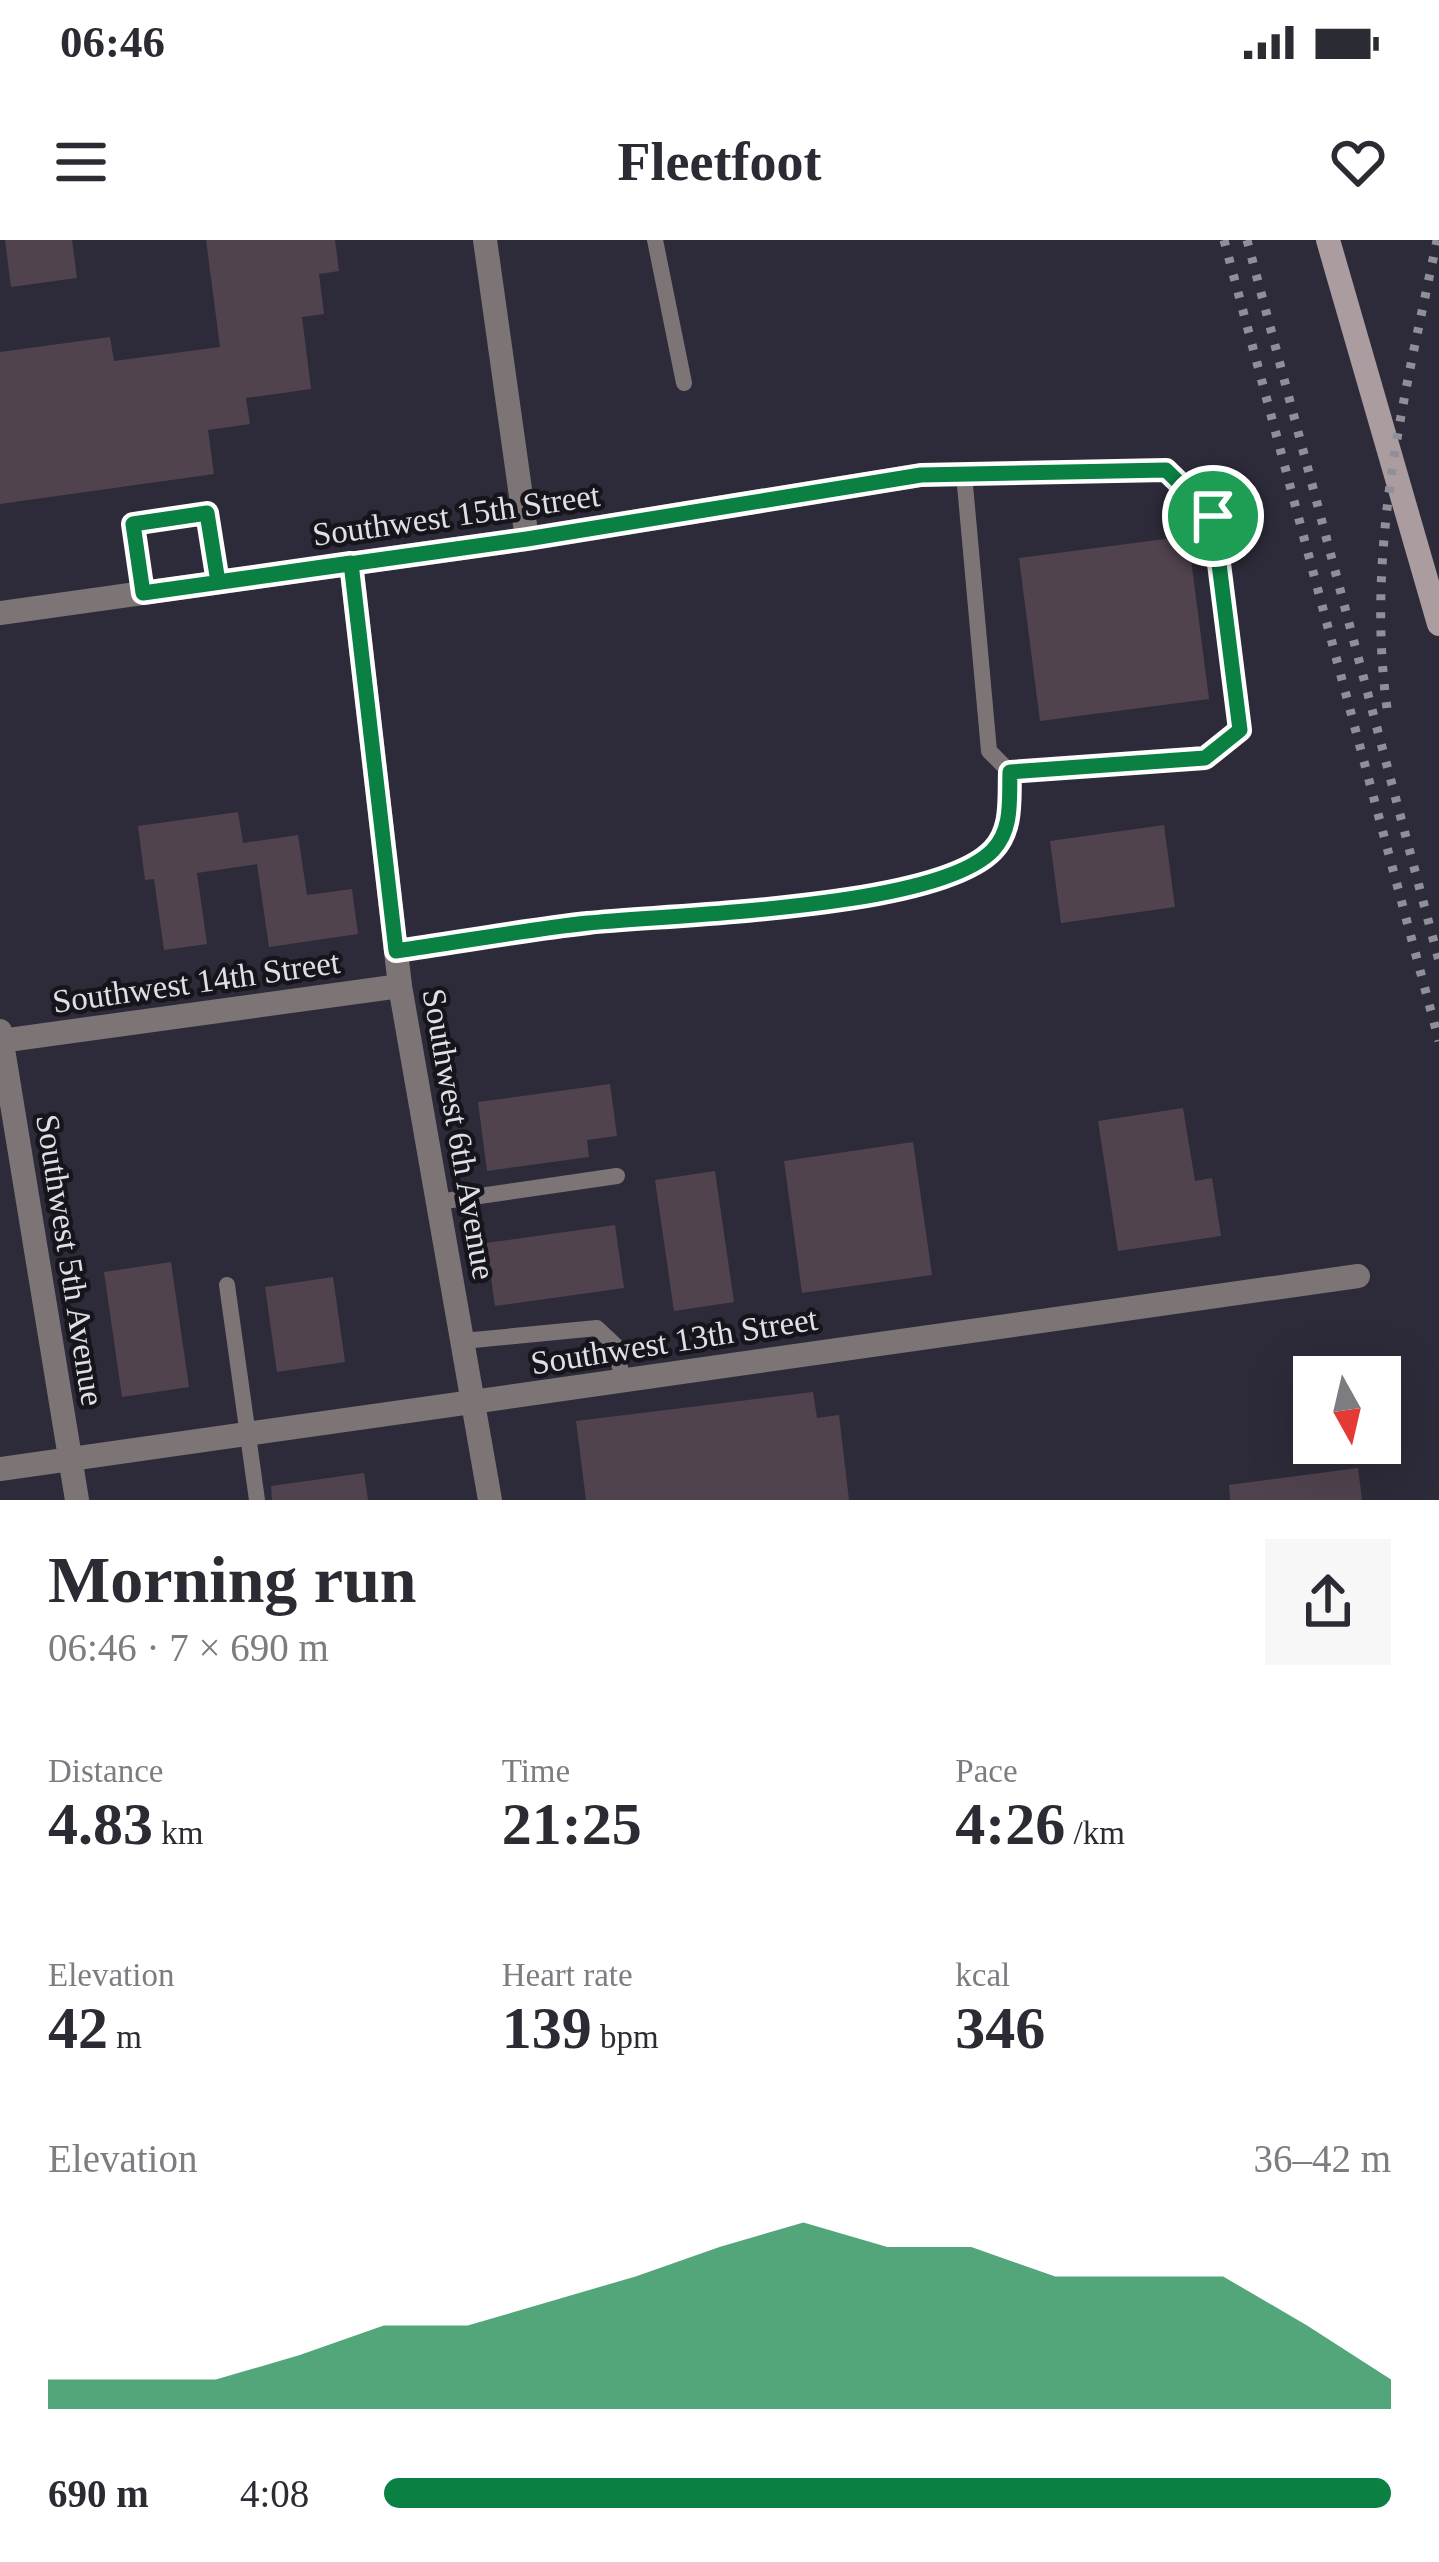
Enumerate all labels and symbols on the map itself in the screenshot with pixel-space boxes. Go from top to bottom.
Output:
pin [1162,465,1264,567]
street label: Southwest 15th Street [310,477,602,553]
street label: Southwest 14th Street [50,944,342,1020]
street label: Southwest 6th Avenue [416,986,502,1282]
street label: Southwest 5th Avenue [29,1112,111,1408]
street label: Southwest 13th Street [528,1301,820,1381]
north arrow [1293,1356,1401,1464]

